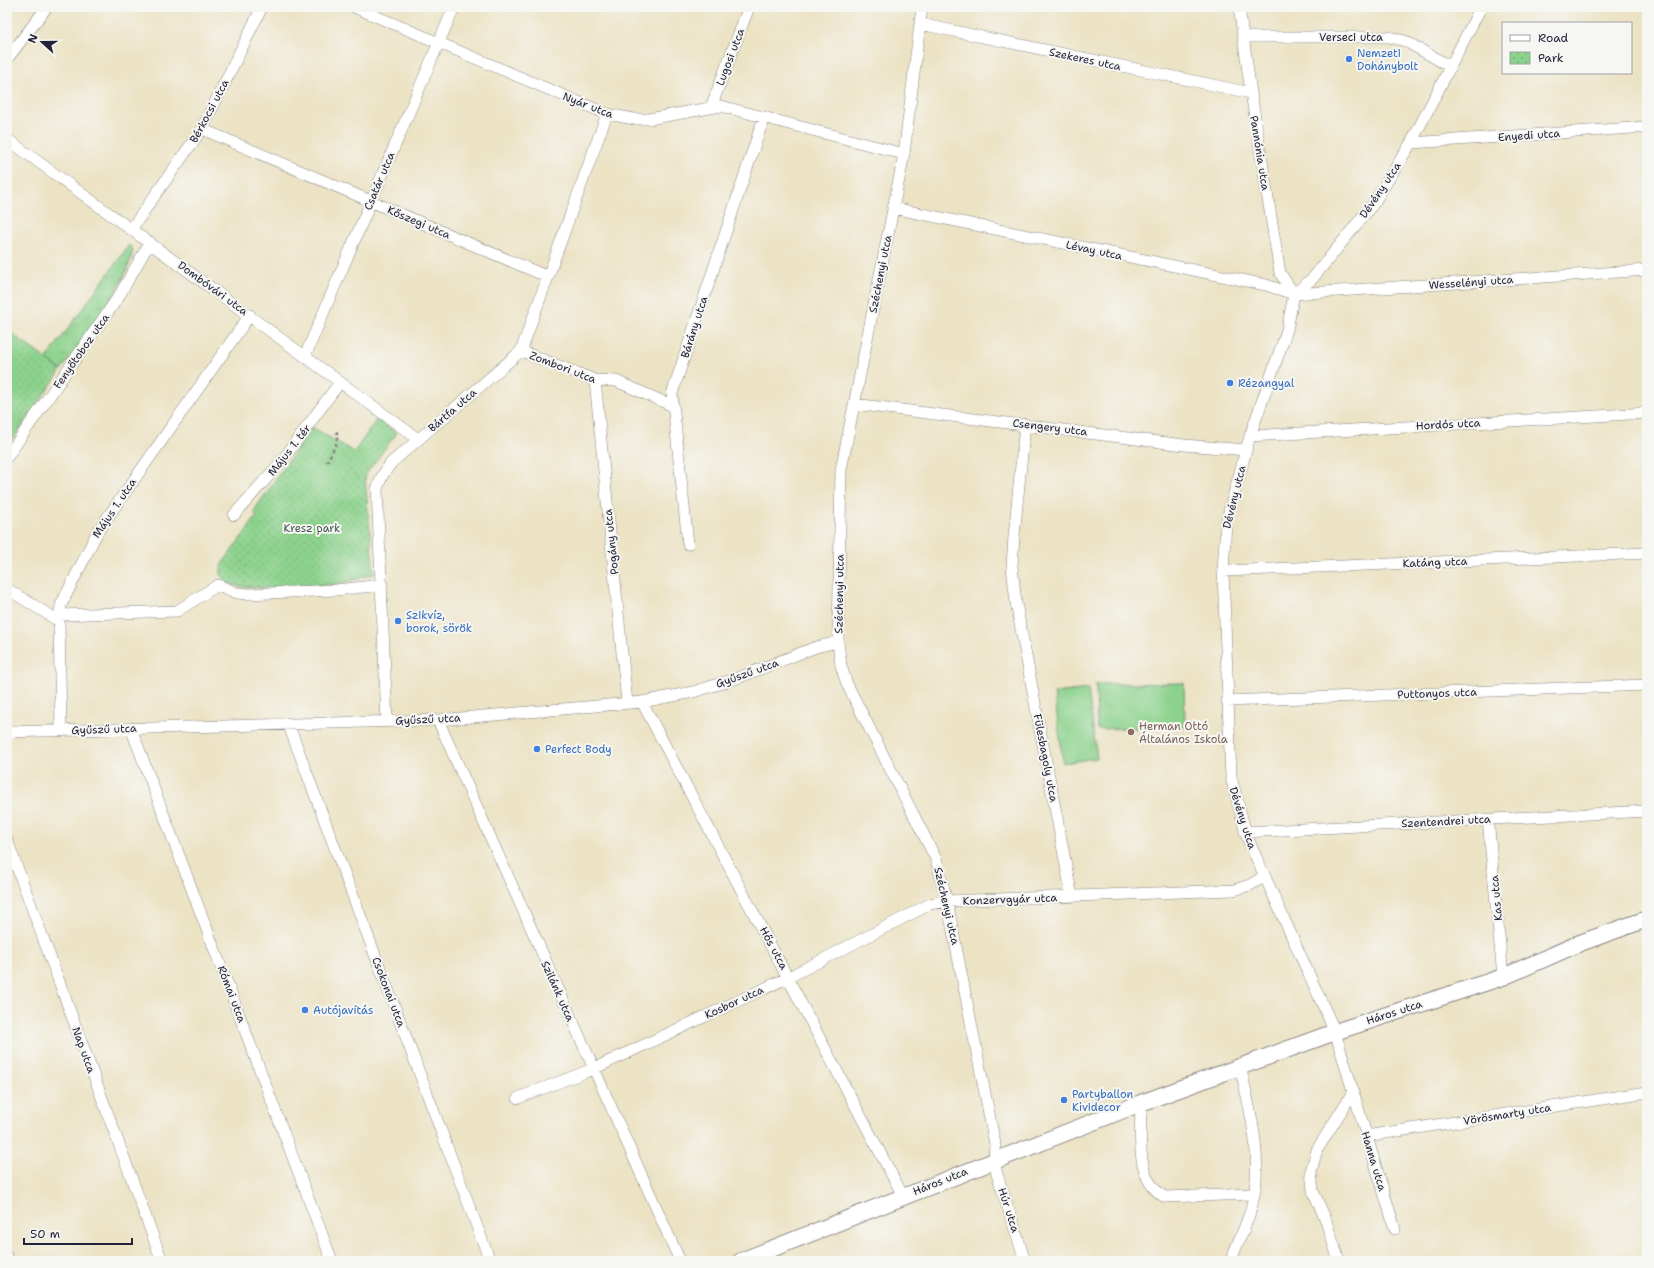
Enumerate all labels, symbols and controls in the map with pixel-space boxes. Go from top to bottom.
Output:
north arrow [22,22,62,62]
legend [1502,22,1632,74]
street label: Lugosi utca [713,26,748,88]
street label: Verseci utca [1319,30,1383,45]
text: Road [1538,30,1569,46]
text: N [25,32,42,45]
street label: Szekeres utca [1048,45,1122,74]
place label: Nemzeti Dohánybolt [1357,46,1419,74]
text: Park [1538,50,1564,66]
marker: Nemzeti Dohánybolt [1344,54,1354,64]
street label: Bérkocsi utca [186,77,233,146]
street label: Nyár utca [560,89,615,122]
street label: Pannónia utca [1246,114,1273,192]
street label: Enyedi utca [1497,126,1561,145]
street label: Csatár utca [361,150,398,212]
street label: Dévény utca [1356,159,1405,221]
street label: Kőszegi utca [385,202,453,243]
street label: Széchenyi utca [866,234,895,314]
street label: Lévay utca [1064,237,1124,264]
street label: Dombóvári utca [175,258,251,319]
street label: Wesselényi utca [1428,272,1514,293]
street label: Bárány utca [677,294,712,360]
street label: Fenyőtoboz utca [50,311,113,392]
street label: Zombori utca [527,348,598,387]
place label: Rézangyal [1238,376,1295,391]
marker: Rézangyal [1225,378,1235,388]
street label: Bártfa utca [425,385,480,436]
street label: Csengery utca [1012,415,1088,440]
street label: Hordós utca [1415,415,1481,434]
street label: Május 1. tér [264,421,314,479]
street label: Dévény utca [1219,464,1250,530]
street label: Május 1. utca [89,475,140,541]
street label: Pogány utca [601,508,622,576]
park label: Kresz park [284,521,340,536]
street label: Széchenyi utca [831,554,848,634]
street label: Katáng utca [1402,554,1468,571]
place label: Szikvíz, borok, sörök [406,608,472,636]
marker: Szikvíz, borok, sörök [393,616,403,626]
street label: Gyűszű utca [714,655,781,692]
street label: Puttonyos utca [1397,685,1477,702]
street label: Gyűszű utca [395,710,461,729]
street label: Fülesbagoly utca [1030,713,1061,804]
place label: Herman Ottó Általános Iskola [1139,719,1228,747]
street label: Gyűszű utca [71,721,137,738]
marker: Herman Ottó Általános Iskola [1126,727,1136,737]
place label: Perfect Body [545,742,612,757]
marker: Perfect Body [532,744,542,754]
street label: Dévény utca [1225,785,1260,851]
street label: Szentendrei utca [1401,812,1491,831]
street label: Széchenyi utca [930,866,963,947]
street label: Kas utca [1487,874,1506,921]
street label: Konzervgyár utca [962,890,1058,909]
street label: Hős utca [756,924,791,973]
street label: Csokonai utca [368,955,409,1030]
street label: Szilánk utca [537,958,578,1024]
street label: Római utca [214,963,249,1025]
street label: Kosbor utca [702,982,766,1023]
street label: Háros utca [1364,996,1424,1029]
place label: Autójavítás [313,1003,373,1018]
marker: Autójavítás [300,1005,310,1015]
street label: Nap utca [68,1025,99,1075]
place label: Partyballon Kividecor [1072,1087,1134,1115]
marker: Partyballon Kividecor [1059,1095,1069,1105]
street label: Vörösmarty utca [1462,1100,1552,1129]
street label: Hanna utca [1357,1129,1390,1193]
street label: Háros utca [911,1164,970,1199]
street label: Húr utca [994,1186,1023,1235]
scale bar [24,1220,132,1246]
text: 50 m [30,1226,60,1242]

